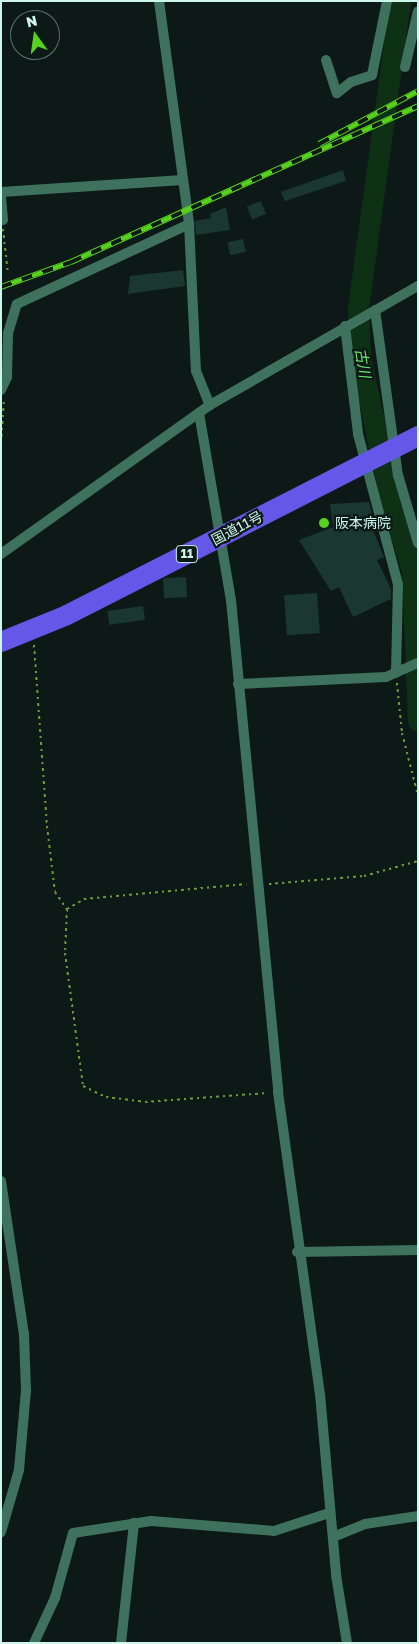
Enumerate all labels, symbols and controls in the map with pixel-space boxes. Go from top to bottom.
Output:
north arrow [10,10,60,60]
text: N [24,11,39,30]
water label: 古川 [352,347,374,379]
street label: 国道11号 [209,508,265,548]
place label: 阪本病院 [335,515,391,531]
marker: 阪本病院 [317,516,331,530]
road number: 11 [176,544,198,564]

